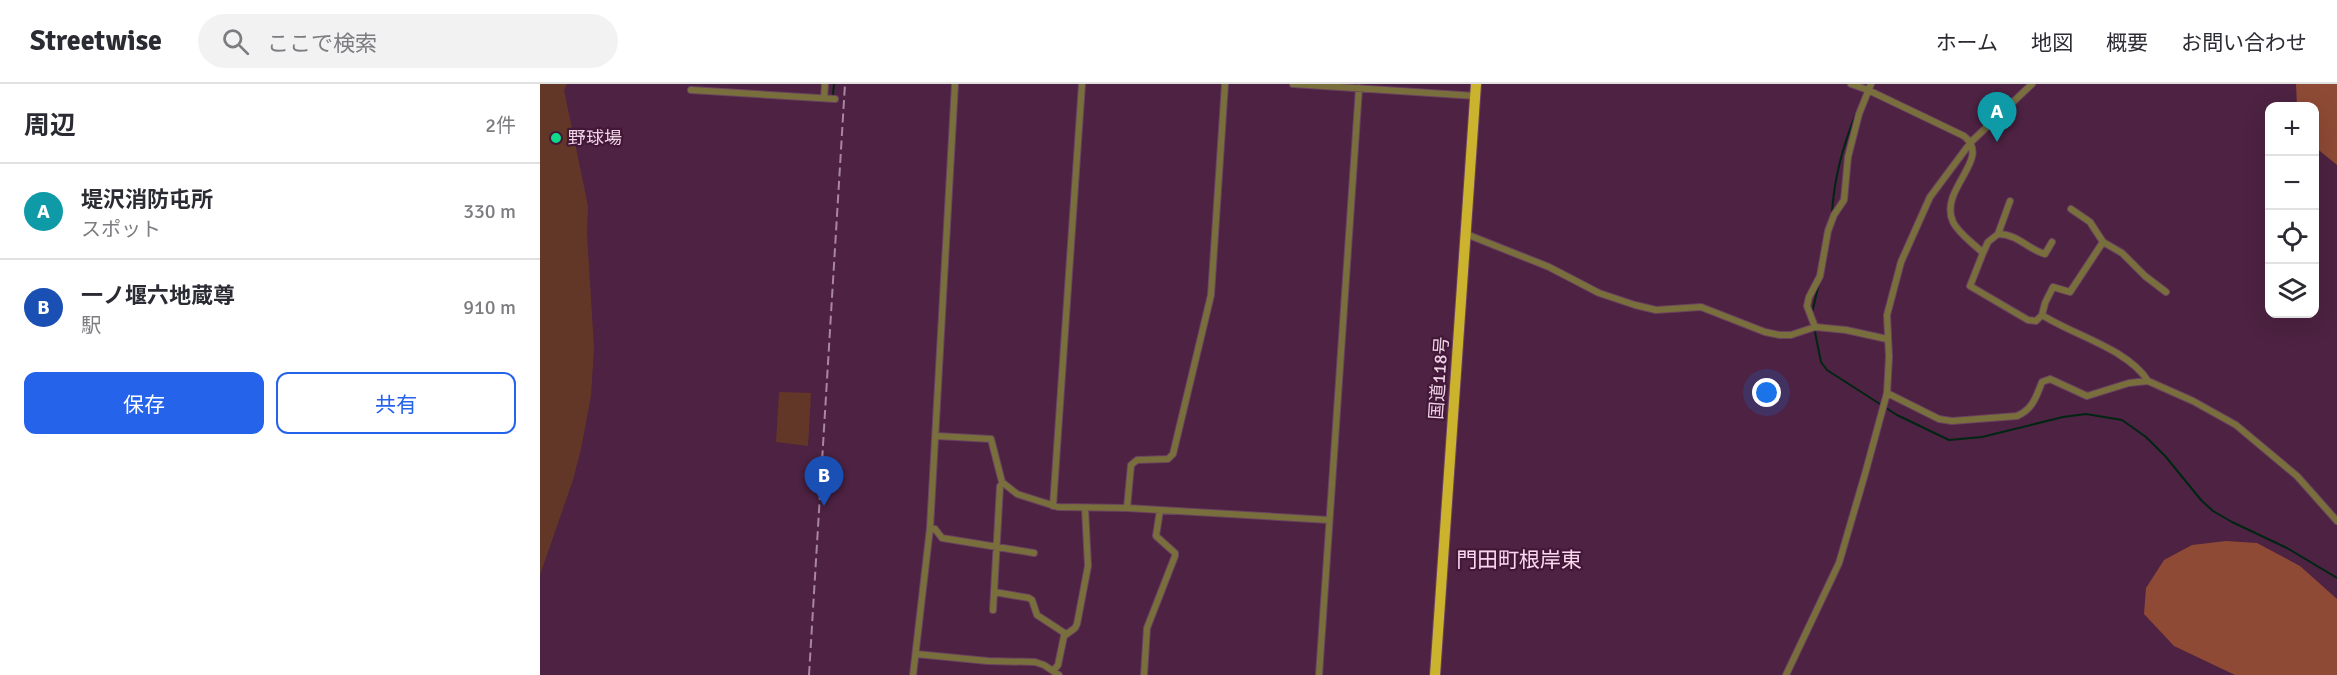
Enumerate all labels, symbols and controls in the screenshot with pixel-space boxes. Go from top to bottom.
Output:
search box [198,14,618,68]
text: Streetwise [30,24,162,58]
icon: search [219,25,252,58]
text: ここで検索 [267,30,377,57]
text: ホーム [1936,30,1998,56]
text: 地図 [2031,30,2073,56]
text: 概要 [2106,30,2148,56]
text: お問い合わせ [2181,30,2307,56]
pin: A [1978,92,2016,142]
map controls [2265,102,2319,318]
button: + [2265,102,2319,156]
text: 周辺 [24,110,76,142]
text: 2件 [485,113,516,138]
place label: 野球場 [568,127,622,149]
marker: 野球場 [549,131,563,145]
button: − [2265,156,2319,210]
text: 堤沢消防屯所 [81,186,213,213]
text: A [37,199,50,224]
text: 330 m [463,199,516,224]
button: locate [2265,210,2319,264]
text: スポット [81,217,161,242]
button: layers [2265,264,2319,318]
text: 一ノ堰六地蔵尊 [81,282,235,309]
text: B [37,295,50,320]
text: 910 m [463,295,516,320]
text: 駅 [81,313,101,338]
street label: 国道118号 [1425,336,1453,420]
button: 保存 [24,372,264,434]
button: 共有 [276,372,516,434]
your location [1752,378,1781,407]
pin: B [804,456,844,506]
district label: 門田町根岸東 [1456,547,1582,573]

